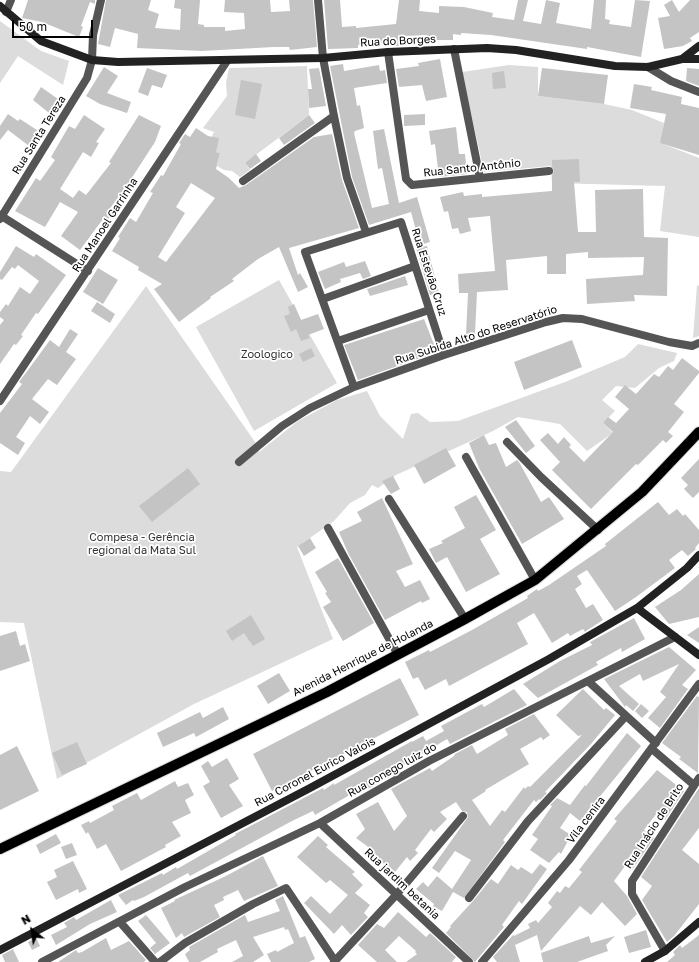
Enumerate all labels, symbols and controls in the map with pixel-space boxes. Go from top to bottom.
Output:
scale bar [14,12,95,38]
text: 50 m [19,19,47,34]
street label: Rua do Borges [360,32,436,50]
street label: Rua Santa Tereza [9,93,69,177]
street label: Rua Santo Antônio [423,156,521,180]
street label: Rua Manoel Garrinha [70,175,140,275]
street label: Rua Estevão Cruz [409,226,449,318]
street label: Rua Subida Alto do Reservatório [393,303,559,367]
park label: Zoologico [241,348,293,362]
park label: Compesa - Gerência regional da Mata Sul [88,531,196,557]
street label: Avenida Henrique de Holanda [290,617,436,699]
street label: Rua Coronel Eurico Valois [252,735,378,809]
street label: Rua conego luiz do [345,740,439,800]
street label: Rua Inácio de Brito [621,781,687,871]
street label: Vila cenira [564,794,608,846]
street label: Rua jardim betania [362,846,442,922]
north arrow [12,910,52,950]
text: N [19,911,33,927]

